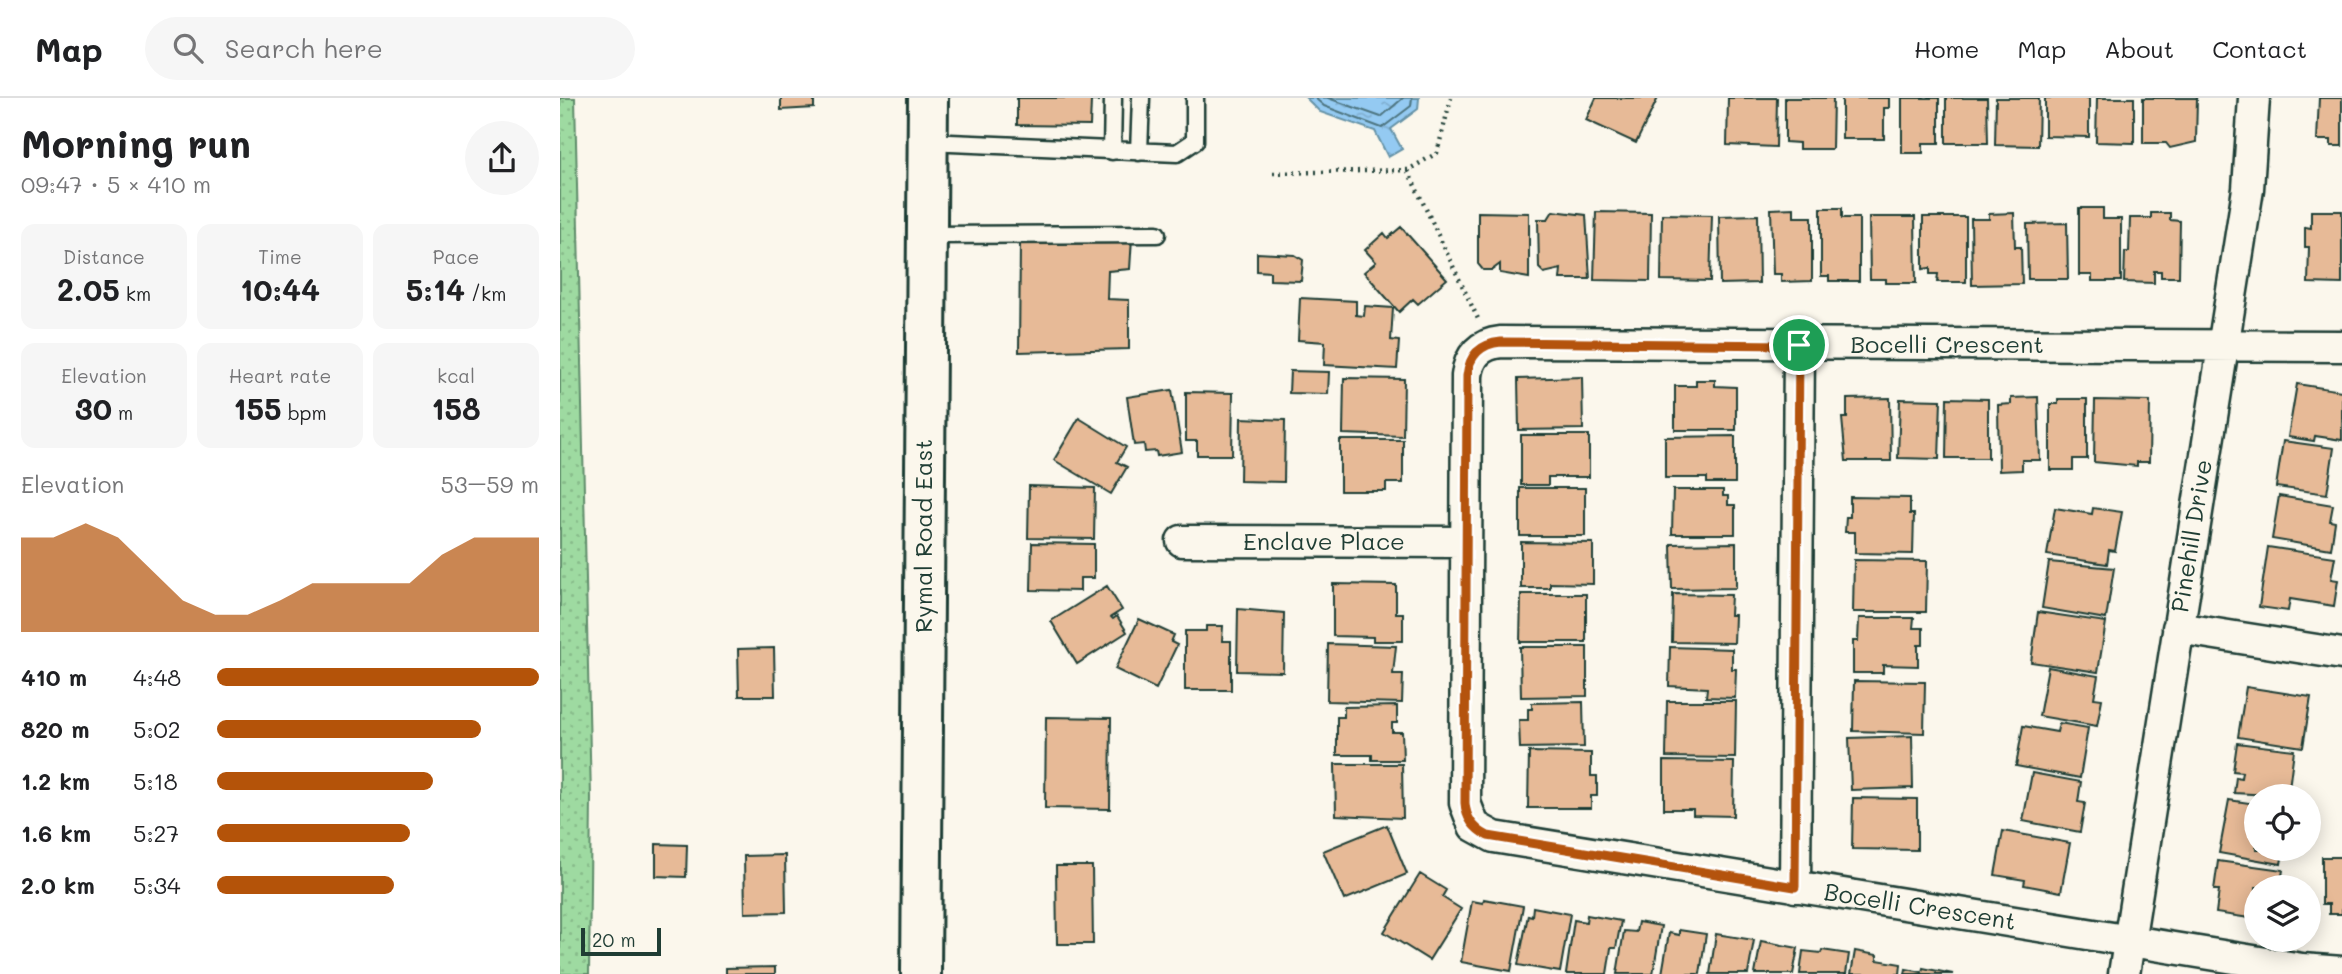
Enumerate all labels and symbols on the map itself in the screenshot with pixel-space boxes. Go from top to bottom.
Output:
pin [1769,315,1829,375]
street label: Bocelli Crescent [1850,328,2044,359]
street label: Rymal Road East [907,439,938,633]
street label: Pinehill Drive [2163,457,2218,614]
street label: Enclave Place [1243,525,1405,556]
street label: Bocelli Crescent [1822,875,2018,936]
scale bar [581,925,662,957]

